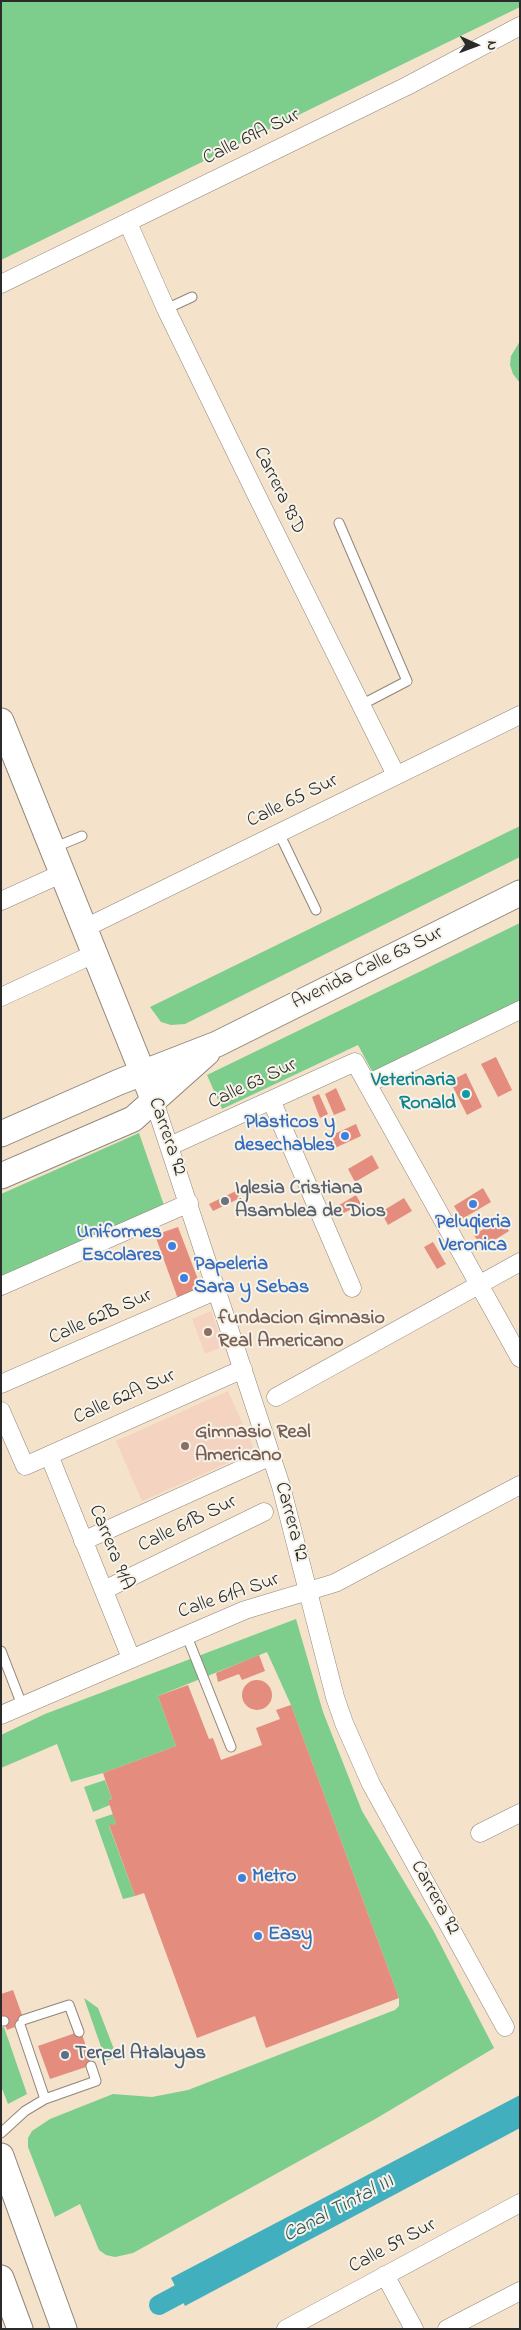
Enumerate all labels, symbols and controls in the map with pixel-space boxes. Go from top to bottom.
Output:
north arrow [451,20,501,70]
text: N [481,40,502,51]
street label: Calle 69A Sur [200,104,304,172]
street label: Carrera 93D [247,443,309,539]
street label: Calle 65 Sur [244,770,342,834]
street label: Avenida Calle 63 Sur [289,922,447,1016]
street label: Calle 63 Sur [205,1054,301,1116]
place label: Veterinaria Ronald [371,1070,456,1117]
marker: Veterinaria Ronald [460,1088,472,1100]
street label: Carrera 92 [141,1095,191,1179]
place label: Plasticos y desechables [234,1112,335,1159]
marker: Plasticos y desechables [339,1130,351,1142]
place label: Iglesia Cristiana Asamblea de Dios [235,1178,386,1225]
marker: Iglesia Cristiana Asamblea de Dios [219,1195,231,1207]
marker: Peluqieria Veronica [467,1198,479,1210]
place label: Peluqieria Veronica [435,1212,511,1259]
place label: Uniformes Escolares [77,1222,162,1269]
marker: Uniformes Escolares [166,1240,178,1252]
place label: Papeleria Sara y Sebas [194,1254,309,1301]
marker: Papeleria Sara y Sebas [178,1272,190,1284]
street label: Calle 62B Sur [46,1285,156,1351]
place label: fundacion Gimnasio Real Americano [218,1308,385,1355]
marker: fundacion Gimnasio Real Americano [202,1326,214,1338]
street label: Calle 62A Sur [70,1365,180,1431]
place label: Gimnasio Real Americano [195,1422,311,1469]
marker: Gimnasio Real Americano [179,1440,191,1452]
street label: Carrera 92 [268,1480,312,1564]
street label: Calle 61B Sur [135,1491,241,1559]
street label: Carrera 91A [82,1502,138,1594]
street label: Calle 61A Sur [175,1569,283,1625]
street label: Carrera 92 [404,1857,464,1939]
place label: Metro [252,1866,296,1890]
marker: Metro [236,1872,248,1884]
place label: Easy [268,1924,312,1948]
marker: Easy [252,1930,264,1942]
place label: Terpel Atalayas [75,2043,206,2067]
marker: Terpel Atalayas [59,2049,71,2061]
water label: Canal Tintal III [279,2170,399,2250]
street label: Calle 59 Sur [345,2214,441,2280]

